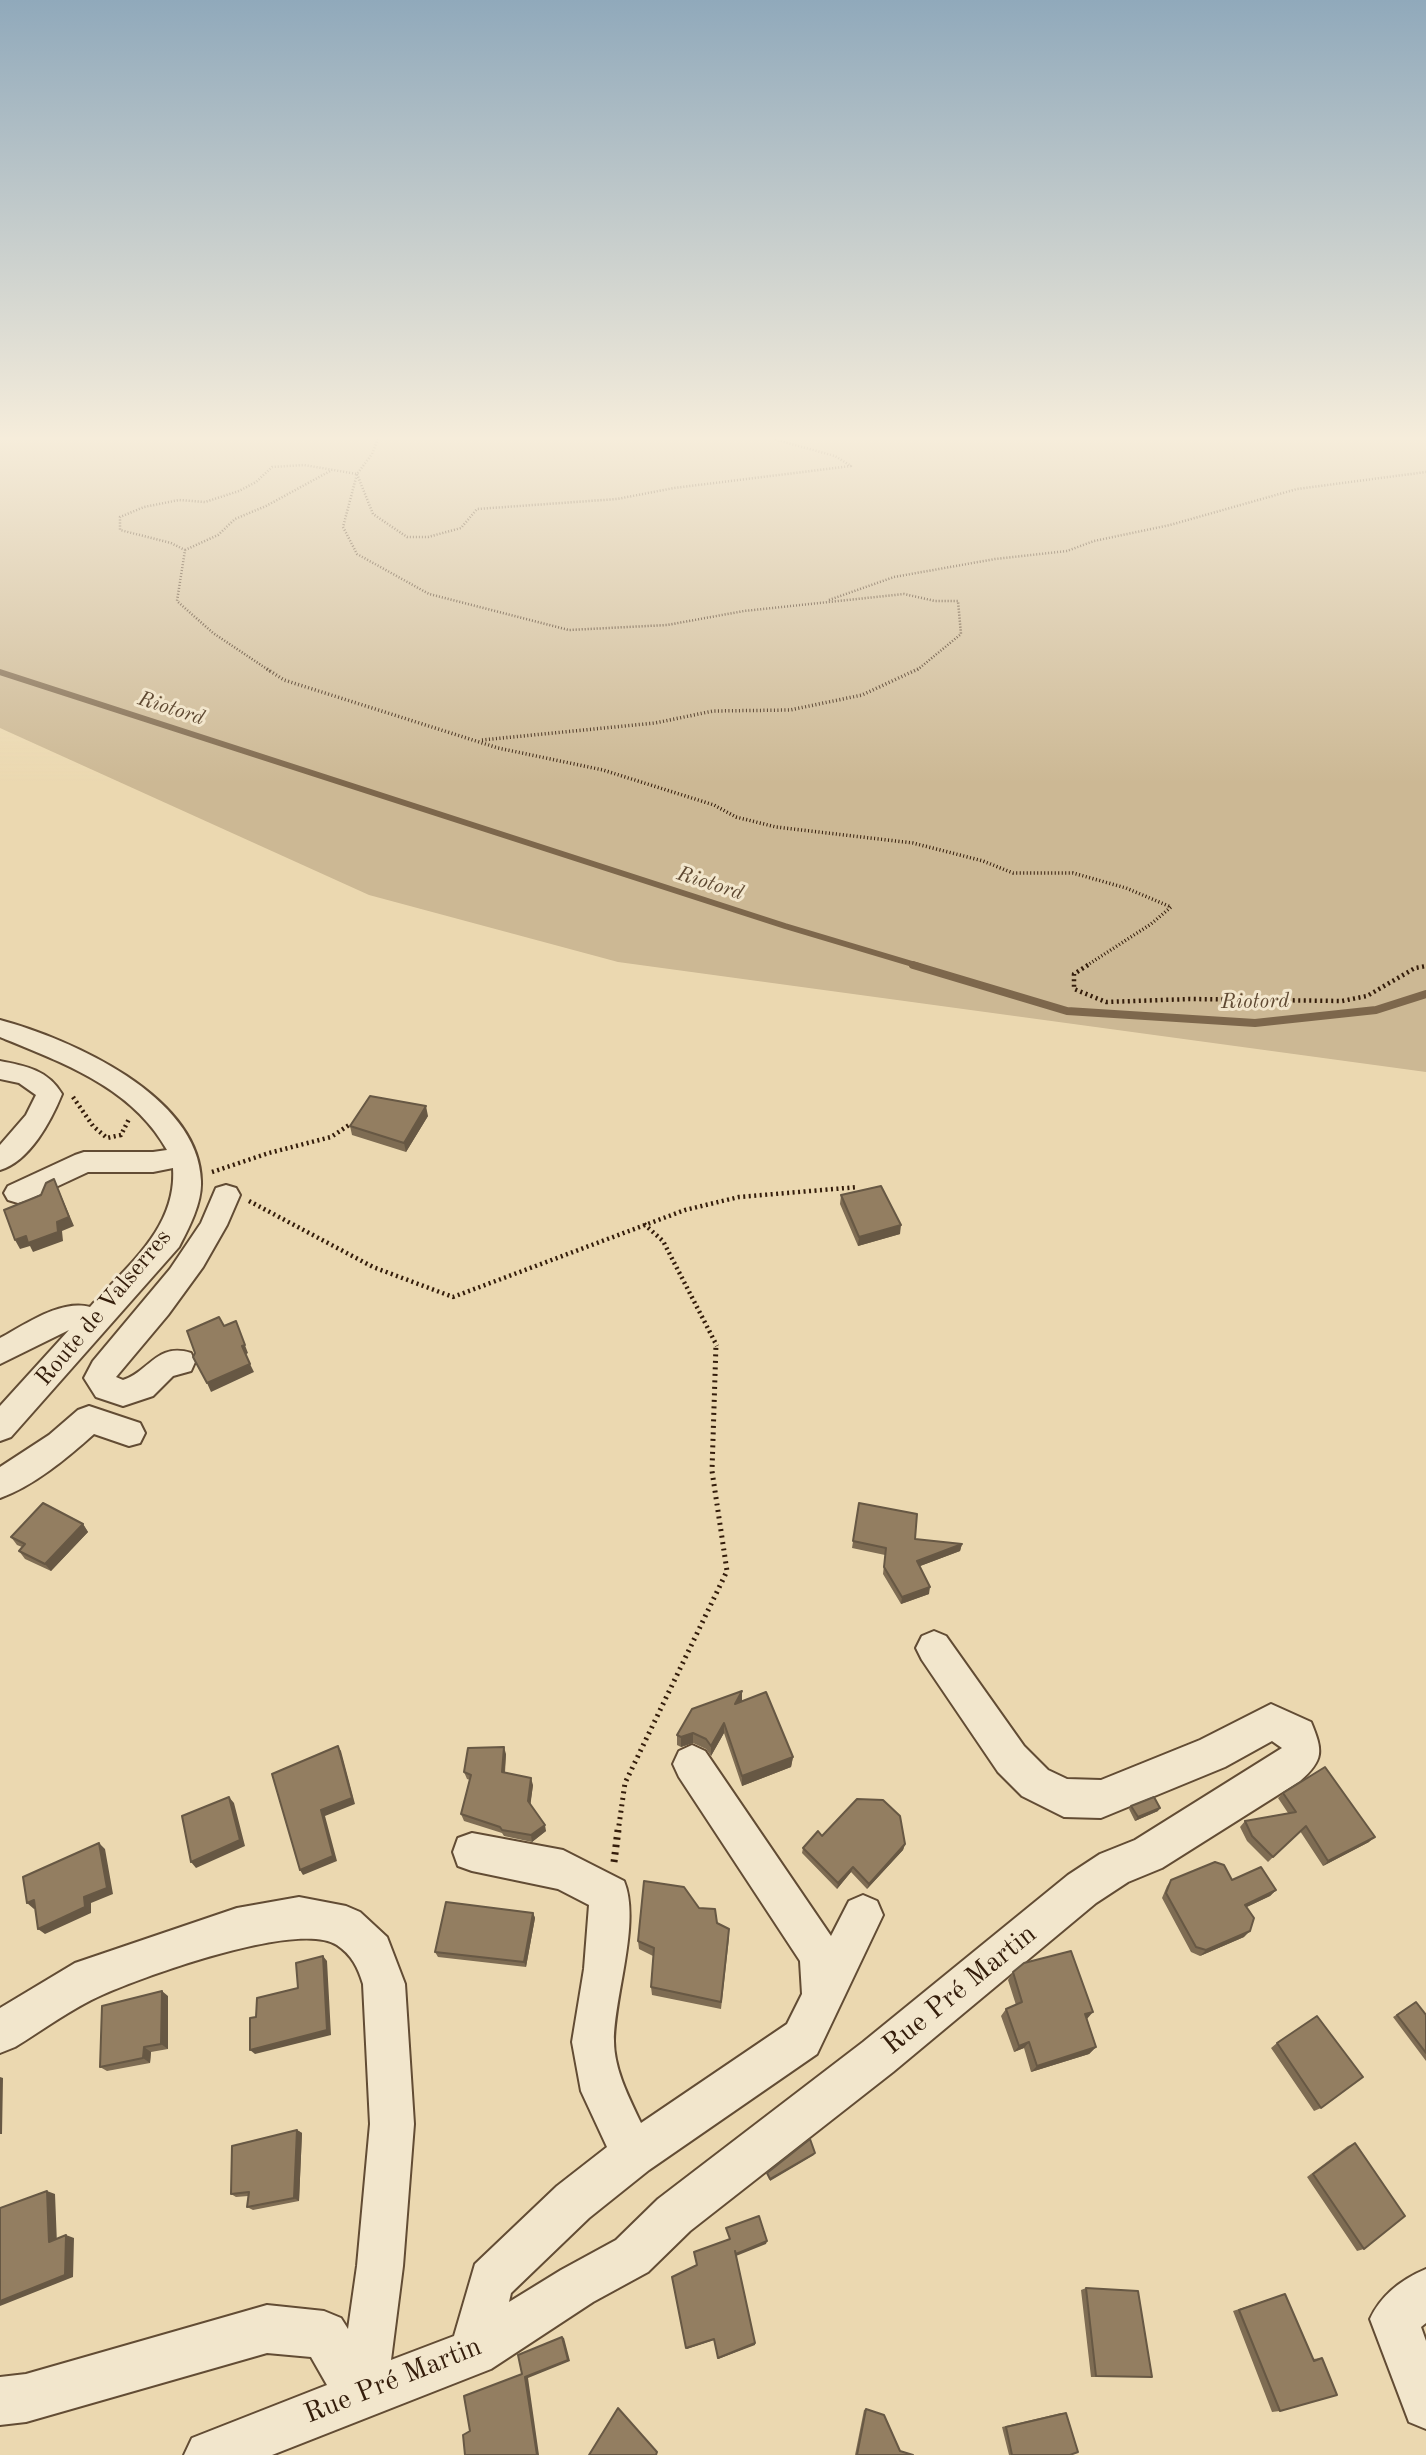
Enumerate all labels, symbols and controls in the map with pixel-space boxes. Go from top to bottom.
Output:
water label: Riotord [135,686,207,732]
water label: Riotord [674,861,746,907]
water label: Riotord [1221,989,1289,1015]
street label: Route de Valserres [30,1224,178,1392]
street label: Rue Pré Martin [876,1918,1044,2062]
street label: Rue Pré Martin [299,2330,487,2432]

